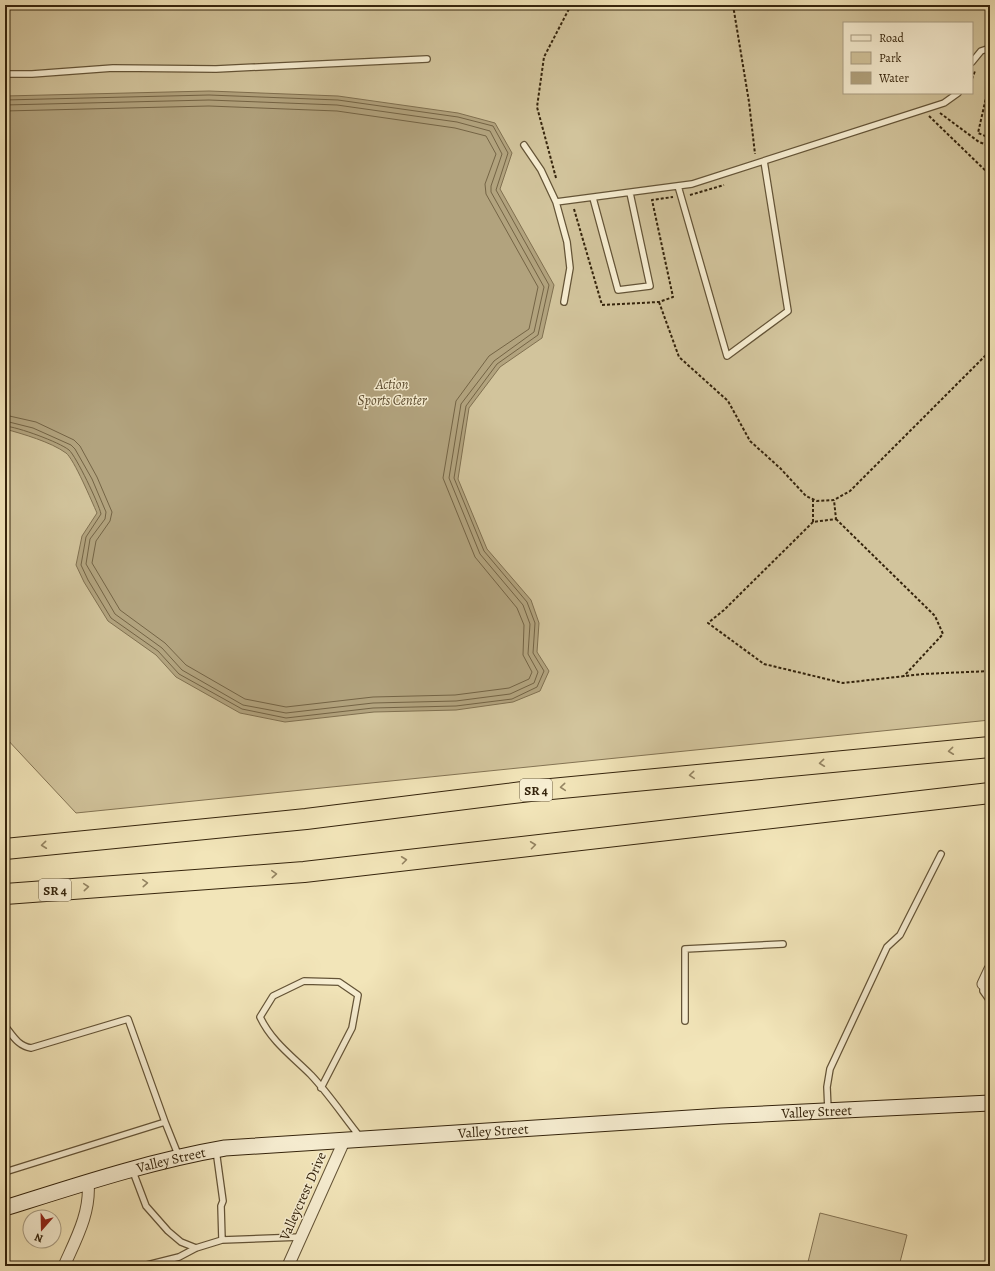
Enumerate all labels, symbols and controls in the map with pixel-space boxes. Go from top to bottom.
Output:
legend [843,22,973,94]
text: Road [879,30,905,46]
text: Park [879,50,902,66]
text: Water [878,70,909,86]
park label: Action Sports Center [357,375,428,410]
one-way arrow [948,746,954,755]
one-way arrow [819,758,825,767]
one-way arrow [689,771,695,780]
road number: SR 4 [520,779,552,801]
one-way arrow [560,783,566,792]
one-way arrow [41,840,47,849]
one-way arrow [530,841,536,850]
one-way arrow [401,856,407,865]
one-way arrow [271,869,277,878]
one-way arrow [142,878,148,887]
road number: SR 4 [39,879,71,901]
one-way arrow [83,883,89,892]
street label: Valley Street [780,1100,853,1123]
street label: Valley Street [456,1119,529,1143]
street label: Valley Street [133,1142,208,1177]
street label: Valleycrest Drive [275,1149,331,1244]
north arrow [22,1209,62,1249]
text: N [32,1230,45,1246]

